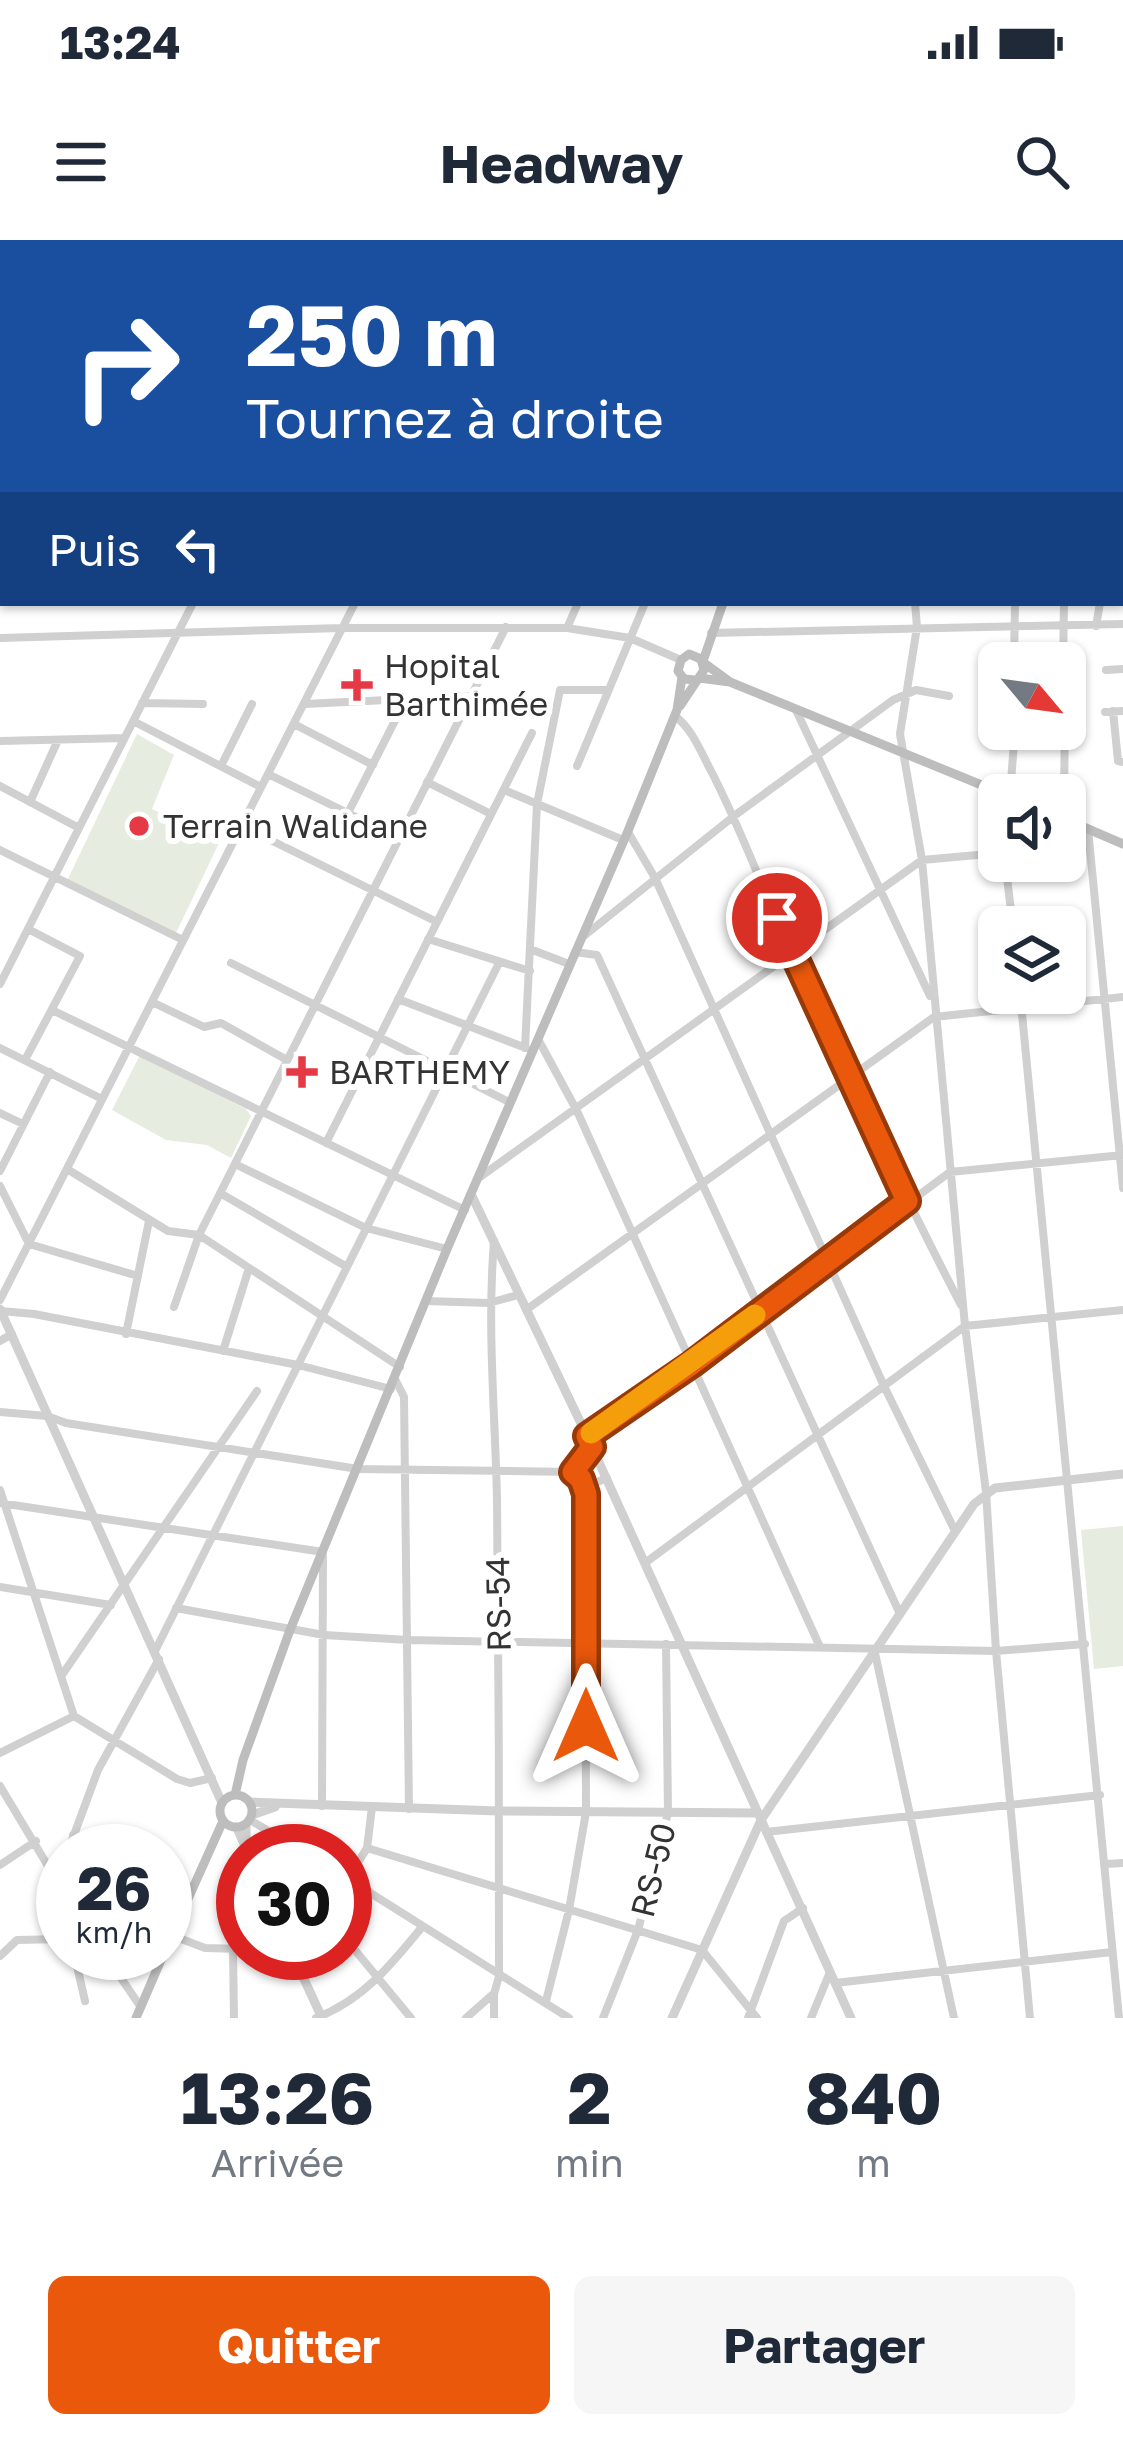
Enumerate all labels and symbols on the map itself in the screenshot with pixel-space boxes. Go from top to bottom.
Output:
north arrow [978,642,1086,750]
place label: Hopital Barthimée [384,646,548,723]
marker: Hopital Barthimée [341,669,373,701]
place label: Terrain Walidane [163,806,428,845]
marker: Terrain Walidane [126,813,152,839]
pin [726,867,828,969]
place label: BARTHEMY [329,1052,510,1091]
marker: BARTHEMY [286,1056,318,1088]
street label: RS-54 [477,1556,518,1652]
position arrow [523,1663,649,1789]
street label: RS-50 [622,1819,683,1921]
speed limit sign: 30 [216,1824,372,1980]

